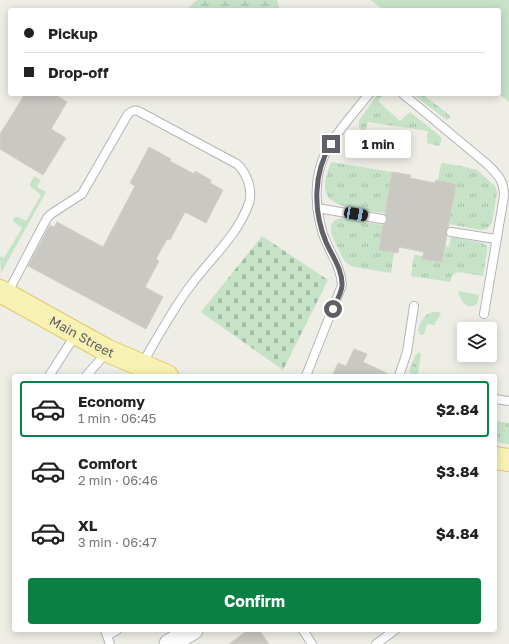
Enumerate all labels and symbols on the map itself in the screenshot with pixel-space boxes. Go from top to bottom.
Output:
callout: 1 min [345,130,411,158]
route end [322,135,340,153]
car [343,206,369,222]
route start [324,300,342,318]
street label: Main Street [47,312,117,361]

